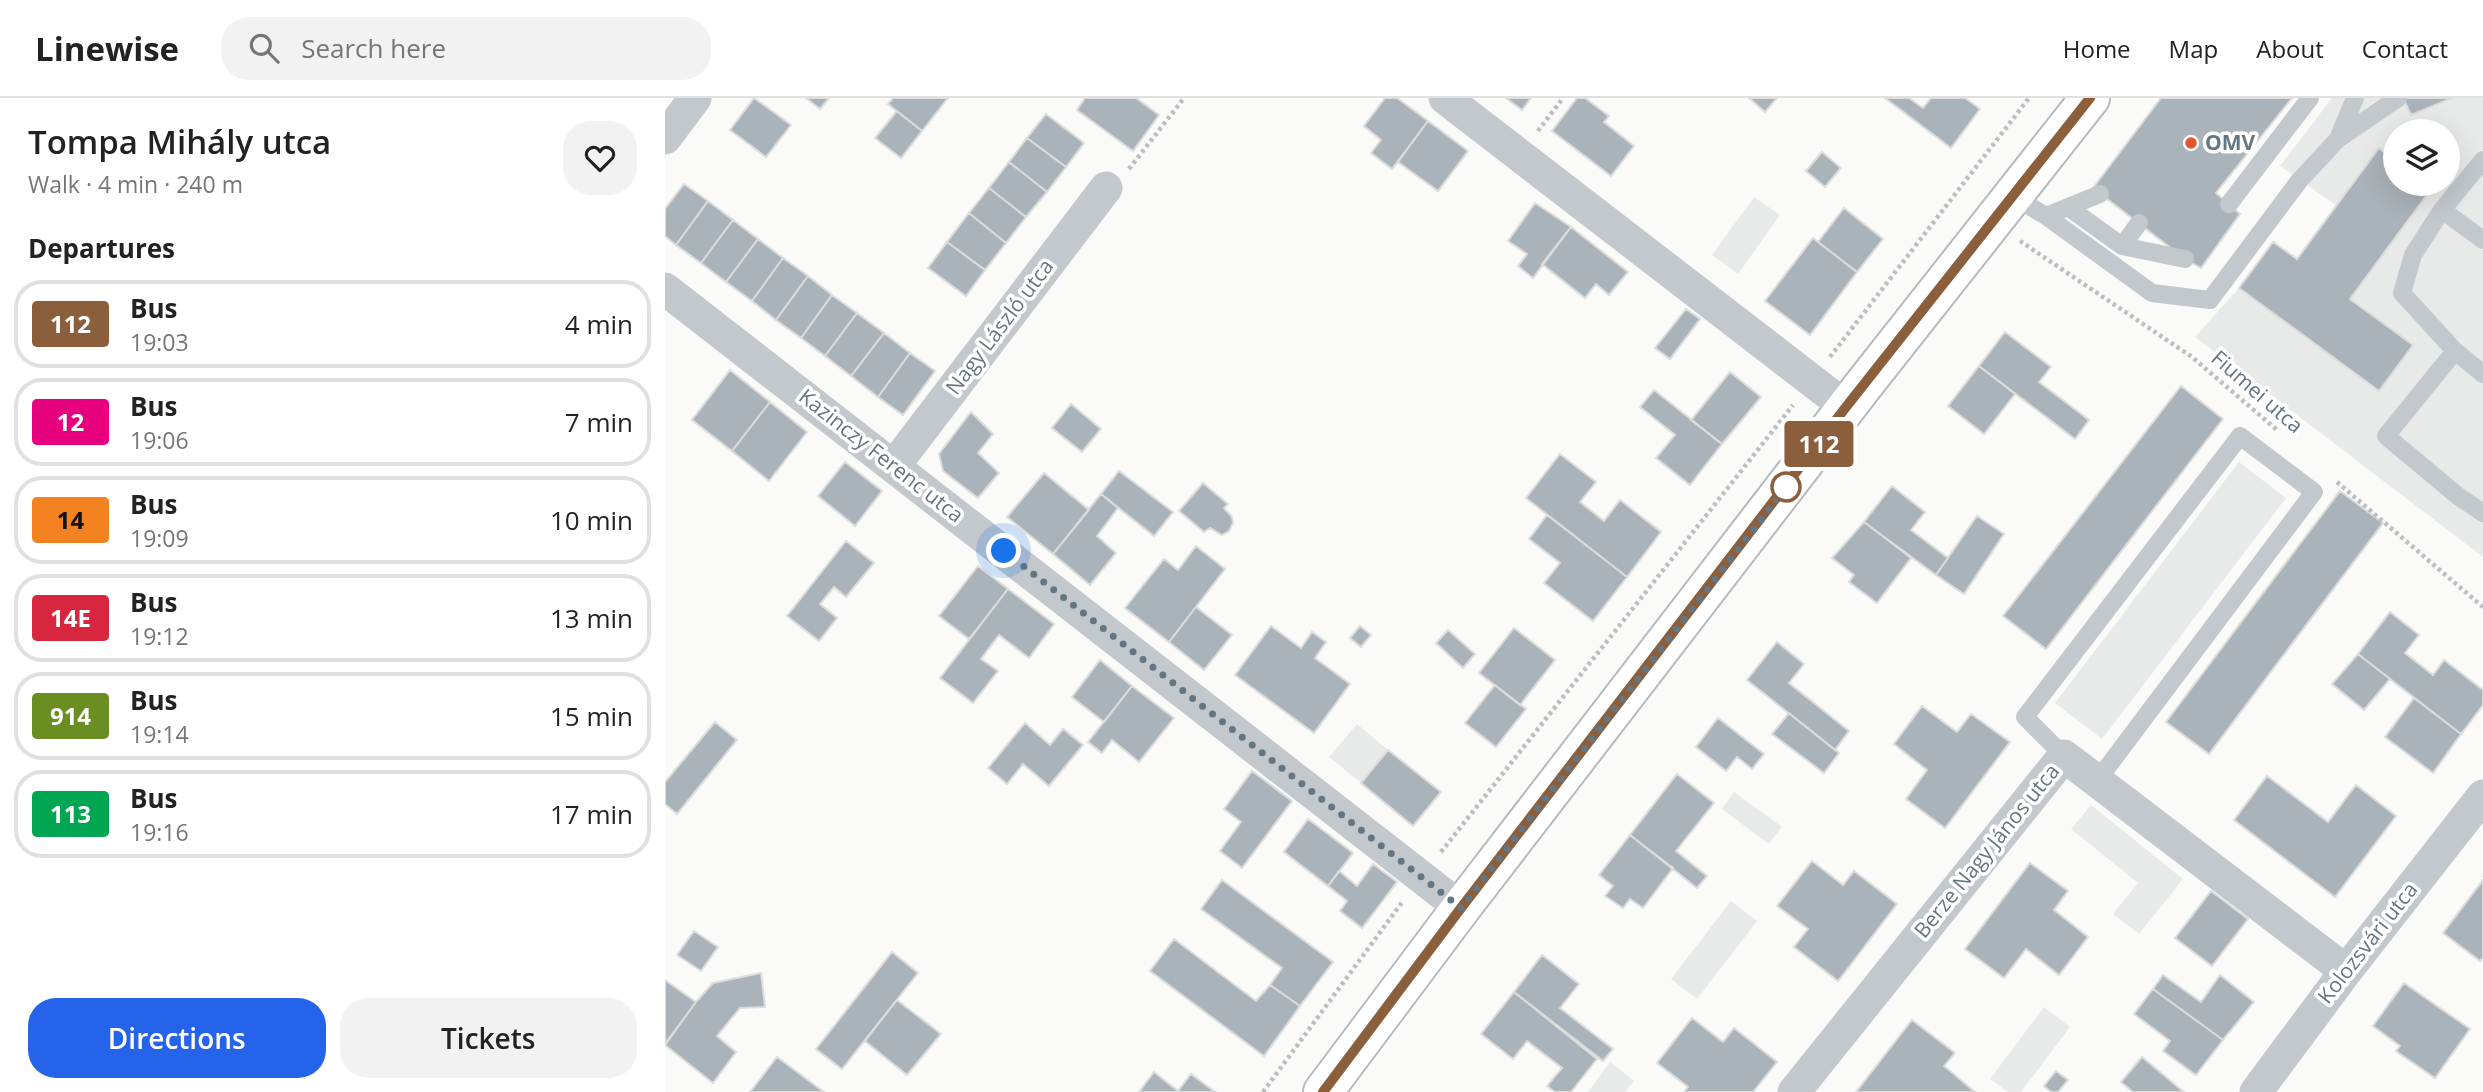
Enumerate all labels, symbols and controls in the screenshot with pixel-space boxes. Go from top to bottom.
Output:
search box [221,17,711,80]
text: Linewise [35,26,179,71]
icon: search [245,29,283,67]
text: Search here [301,30,446,66]
text: Home [2063,32,2131,65]
text: Map [2169,32,2218,65]
text: About [2256,32,2324,65]
text: Contact [2362,32,2448,65]
text: Tompa Mihály utca [28,119,331,164]
map controls [2383,119,2460,196]
button: layers [2383,119,2460,196]
button: heart [563,121,637,195]
place label: OMV [2205,128,2256,156]
marker: OMV [2183,135,2199,151]
text: Walk · 4 min · 240 m [28,168,243,200]
text: Departures [28,230,175,266]
street label: Nagy László utca [939,253,1059,400]
text: Bus [130,290,177,326]
text: 4 min [565,306,633,342]
text: 112 [50,307,91,340]
text: 19:03 [130,326,189,358]
street label: Fiumei utca [2206,344,2310,439]
street label: Kazinczy Ferenc utca [793,382,970,528]
text: Bus [130,388,177,424]
text: 7 min [565,404,633,440]
text: 12 [57,405,84,438]
line badge: 112 [1779,421,1859,467]
text: 19:06 [130,424,189,456]
text: 112 [1798,427,1840,460]
unlabelled marker [1771,472,1801,502]
text: Bus [130,486,177,522]
text: 10 min [550,502,633,538]
text: 14 [57,503,84,536]
text: 19:09 [130,522,189,554]
your location [986,533,1021,568]
text: Bus [130,584,177,620]
text: 13 min [550,600,633,636]
text: 14E [50,601,91,634]
text: 19:12 [130,620,189,652]
text: Bus [130,682,177,718]
text: 15 min [550,698,633,734]
text: 914 [50,699,91,732]
text: 19:14 [130,718,189,750]
street label: Berze Nagy János utca [1907,758,2065,943]
text: Bus [130,780,177,816]
text: 17 min [550,796,633,832]
text: 113 [50,797,91,830]
text: 19:16 [130,816,189,848]
street label: Kolozsvári utca [2311,876,2423,1009]
button: Directions [28,998,326,1078]
button: Tickets [340,998,637,1078]

